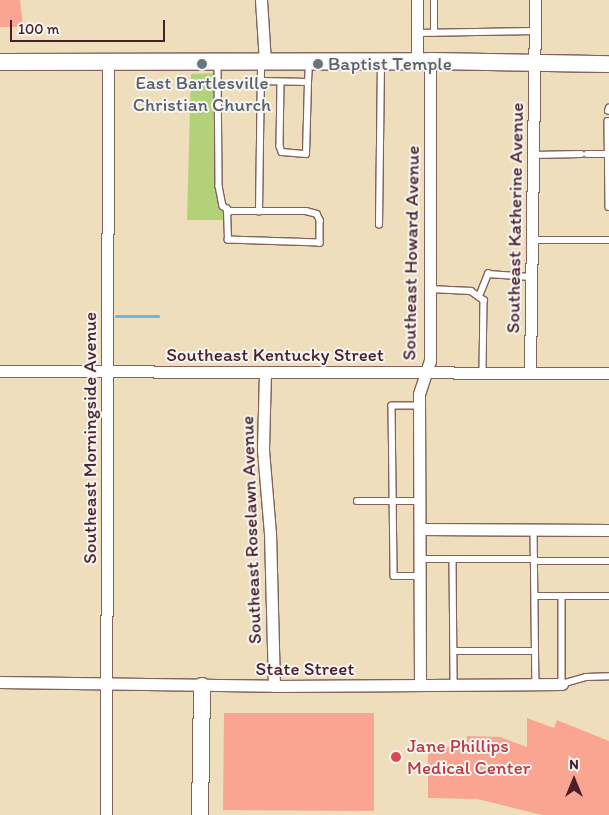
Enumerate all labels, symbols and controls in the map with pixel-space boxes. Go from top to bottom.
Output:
scale bar [12,10,168,42]
text: 100 m [18,20,59,38]
place label: Baptist Temple [328,53,450,75]
marker: East Bartlesville Christian Church [196,58,208,70]
marker: Baptist Temple [312,58,324,70]
place label: East Bartlesville Christian Church [133,72,271,116]
street label: Southeast Katherine Avenue [502,103,528,333]
street label: Southeast Howard Avenue [398,146,424,360]
street label: Southeast Morningside Avenue [79,313,101,563]
street label: Southeast Kentucky Street [166,344,384,366]
street label: Southeast Roselawn Avenue [236,416,266,644]
street label: State Street [256,658,354,680]
place label: Jane Phillips Medical Center [407,735,530,779]
marker: Jane Phillips Medical Center [389,750,403,764]
north arrow [549,755,599,805]
text: N [569,756,579,773]

